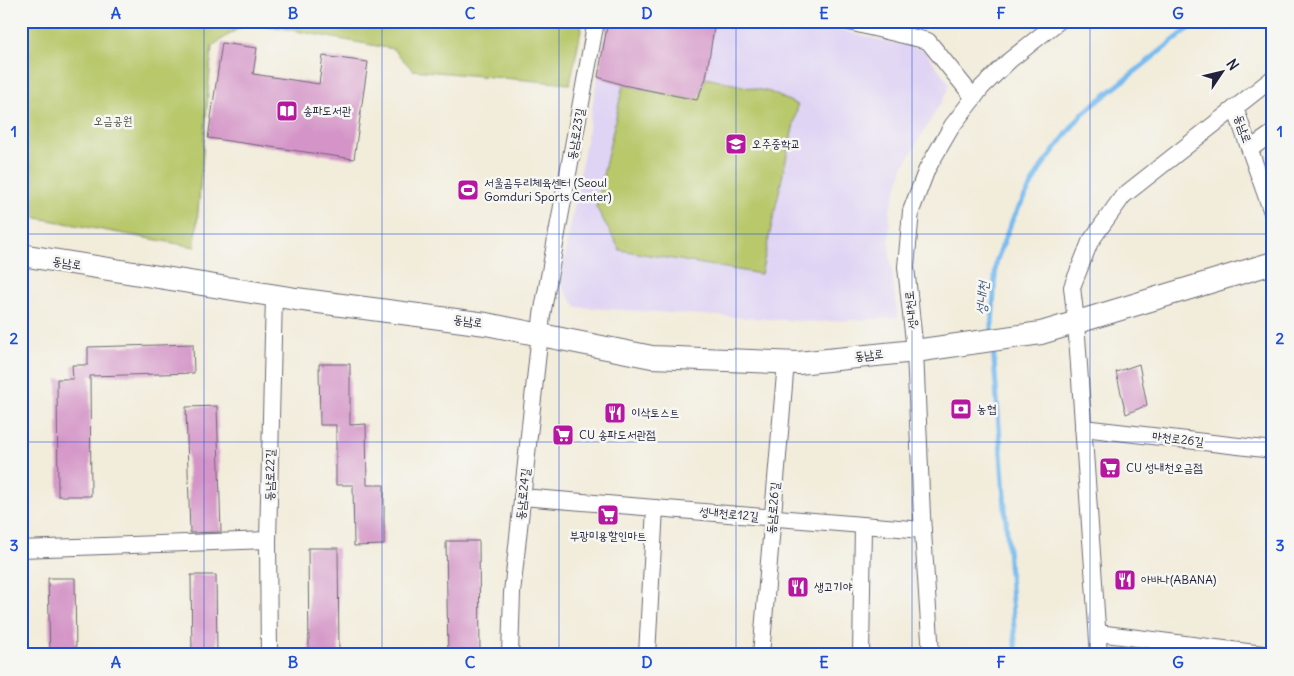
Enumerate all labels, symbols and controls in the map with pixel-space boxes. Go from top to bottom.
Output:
text: A [111,3,121,23]
text: B [288,3,299,23]
text: C [465,3,476,23]
text: D [641,3,653,23]
text: E [819,3,829,23]
text: F [996,3,1006,23]
text: G [1172,3,1184,23]
north arrow [1196,48,1246,98]
text: N [1222,55,1243,74]
library icon: 송파도서관 [275,99,299,123]
place label: 송파도서관 [303,103,352,118]
street label: 동남로23길 [564,107,587,161]
park label: 오금공원 [94,113,132,128]
street label: 동남로 [1232,113,1255,145]
text: 1 [11,121,17,141]
text: 1 [1277,121,1283,141]
school or university icon: 오주중학교 [724,132,748,156]
place label: 오주중학교 [752,136,800,151]
place label: 서울곰두리체육센터 (Seoul Gomduri Sports Center) [484,175,612,204]
sports icon: 서울곰두리체육센터 (Seoul Gomduri Sports Center) [456,178,480,202]
street label: 동남로 [52,253,83,272]
water label: 성내천 [972,279,992,315]
street label: 성내천로 [901,290,920,330]
street label: 동남로 [453,311,483,330]
text: 2 [10,328,19,348]
text: 2 [1276,328,1285,348]
street label: 동남로 [854,346,884,363]
bank icon: 농협 [949,397,973,421]
restaurant icon: 이삭토스트 [603,401,627,425]
place label: 농협 [977,401,996,416]
place label: 이삭토스트 [631,405,679,420]
supermarket icon: CU 송파도서관점 [551,423,575,447]
place label: CU 송파도서관점 [579,427,656,442]
street label: 마천로26길 [1151,428,1205,449]
street label: 동남로22길 [262,449,277,501]
supermarket icon: CU 성내천오금점 [1098,456,1122,480]
place label: CU 성내천오금점 [1126,460,1203,475]
street label: 동남로24길 [512,467,533,521]
street label: 동남로26길 [763,481,782,535]
supermarket icon: 부광미용할인마트 [596,503,620,527]
street label: 성내천로12길 [699,503,760,524]
place label: 부광미용할인마트 [569,528,647,543]
text: 3 [9,535,19,555]
text: 3 [1275,535,1285,555]
restaurant icon: 아바나(ABANA) [1113,568,1137,592]
place label: 아바나(ABANA) [1141,572,1217,587]
restaurant icon: 생고기야 [786,575,810,599]
place label: 생고기야 [814,579,853,594]
text: A [111,652,121,672]
text: B [288,652,299,672]
text: C [465,652,476,672]
text: D [641,652,653,672]
text: E [819,652,829,672]
text: F [996,652,1006,672]
text: G [1172,652,1184,672]

